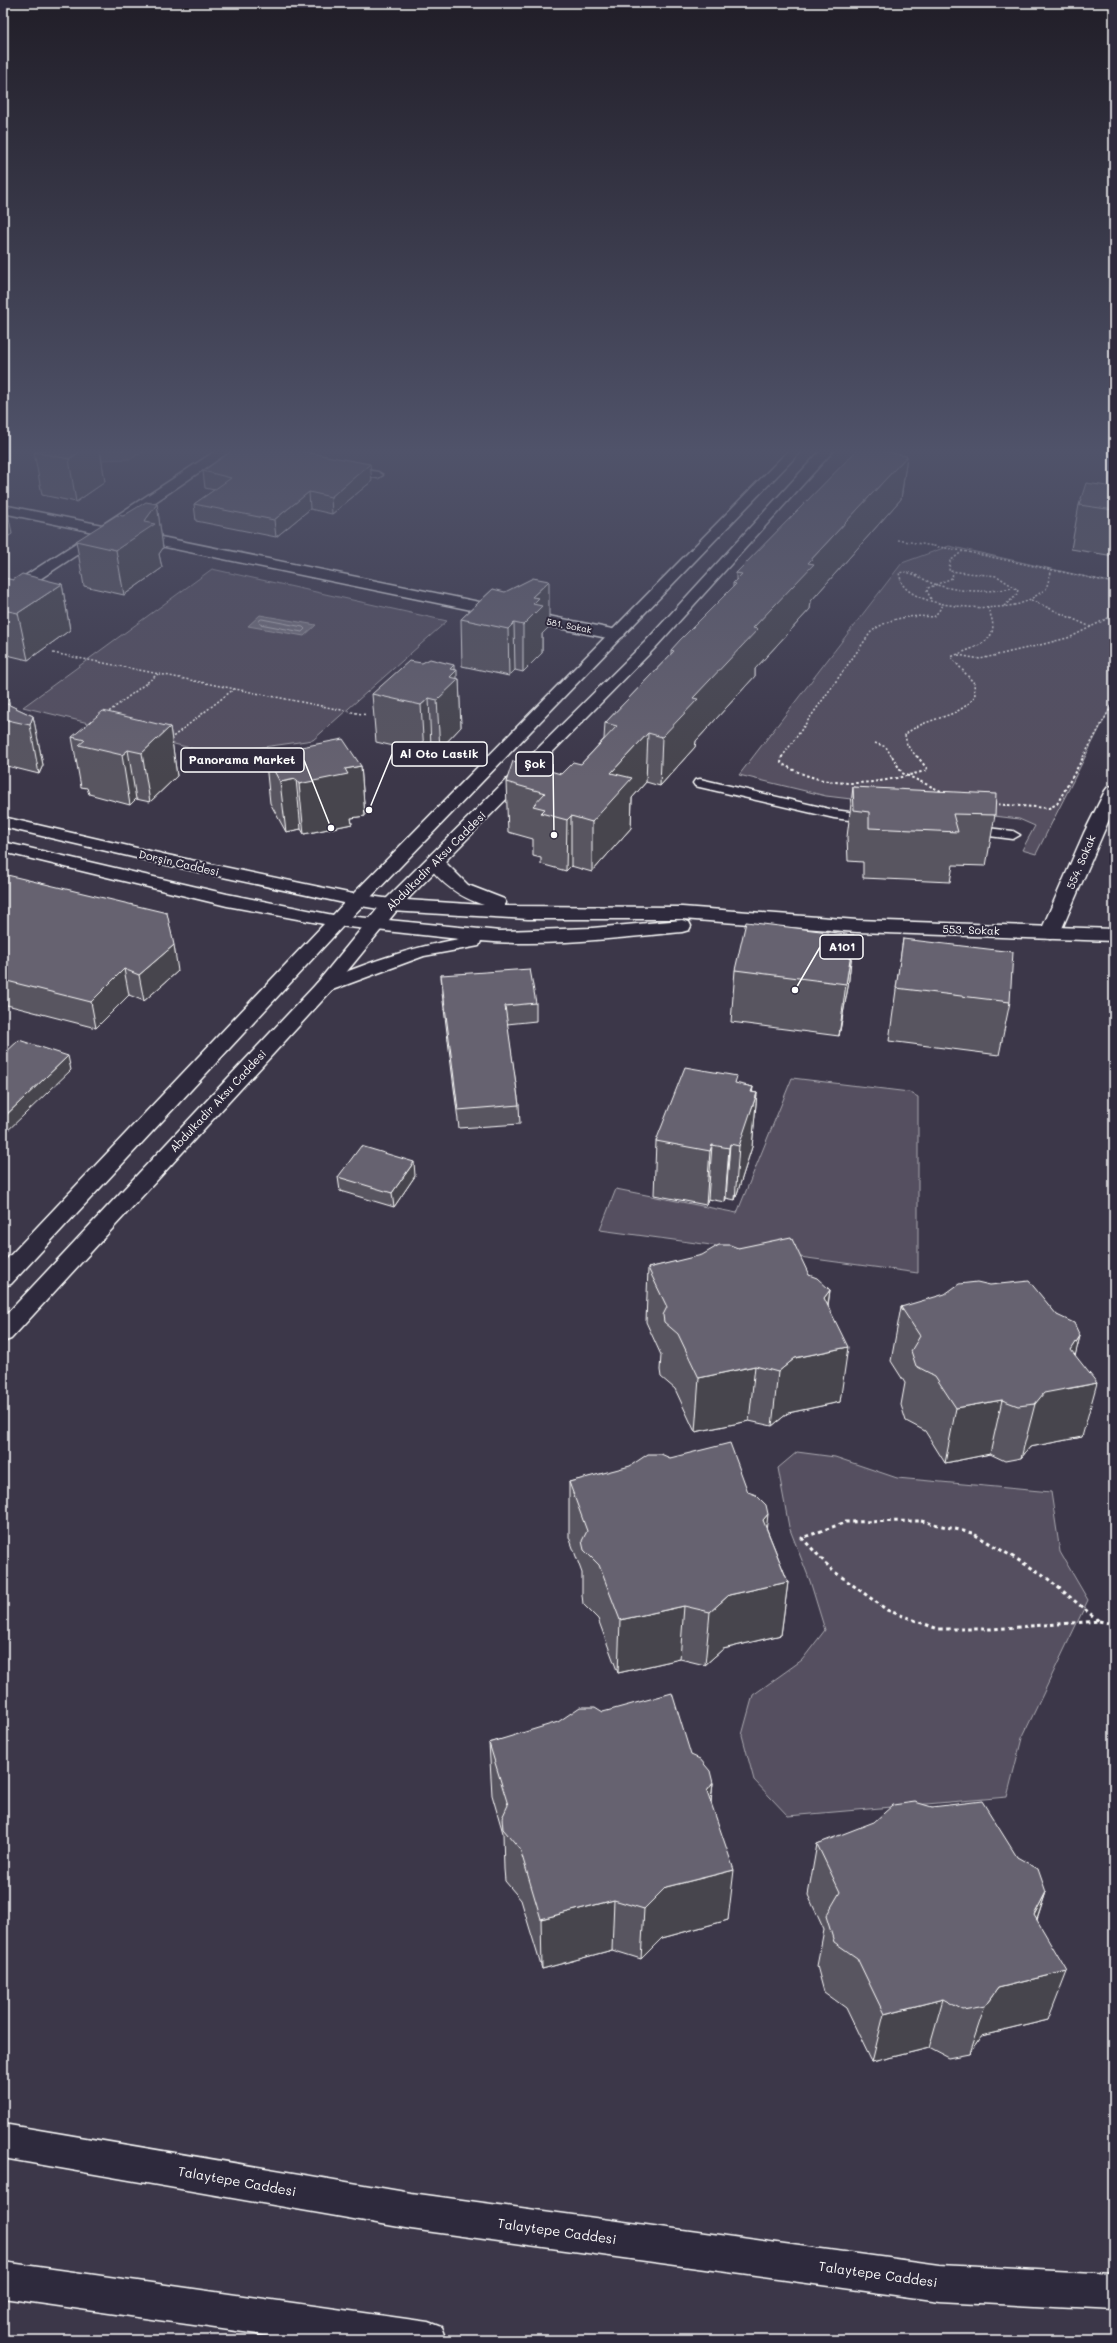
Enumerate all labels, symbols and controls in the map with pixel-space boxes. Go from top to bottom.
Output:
street label: 581. Sokak [546,616,593,635]
callout: Al Oto Lastik [392,742,487,766]
text: Al Oto Lastik [400,745,478,761]
callout: Panorama Market [181,748,304,772]
text: Panorama Market [189,751,295,767]
callout: Şok [516,752,553,776]
text: Şok [524,755,546,771]
street label: Abdulkadir Aksu Caddesi [383,808,489,914]
street label: 554. Sokak [1062,832,1099,891]
street label: Dorşin Caddesi [137,846,221,879]
street label: 553. Sokak [942,921,1000,938]
callout: A101 [820,935,863,959]
text: A101 [829,938,855,954]
street label: Abdulkadir Aksu Caddesi [166,1046,269,1155]
street label: Talaytepe Caddesi [177,2162,298,2199]
street label: Talaytepe Caddesi [497,2214,618,2247]
street label: Talaytepe Caddesi [818,2257,939,2290]

